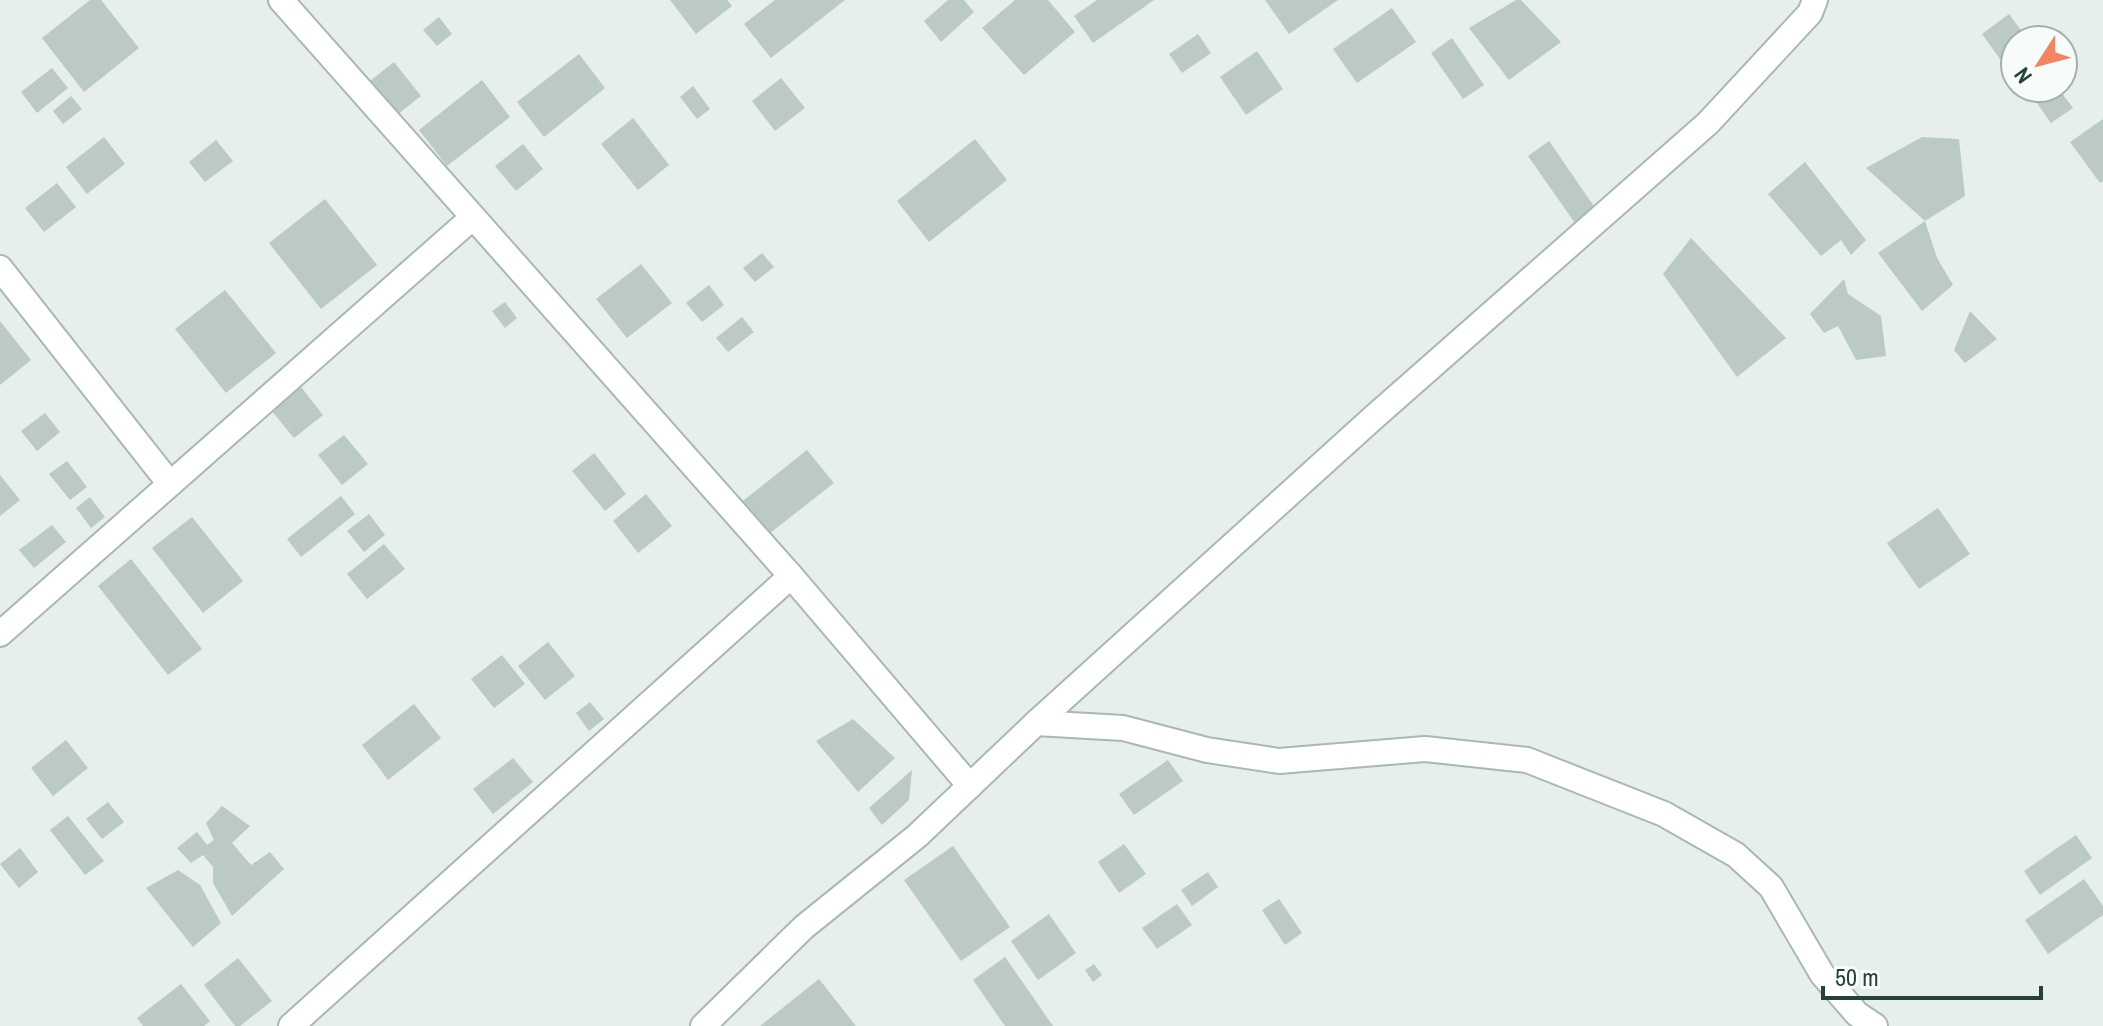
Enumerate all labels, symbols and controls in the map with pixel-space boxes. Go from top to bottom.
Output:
north arrow [1999,24,2079,104]
text: N [2007,62,2039,90]
scale bar [1823,950,2041,1000]
text: 50 m [1835,961,1879,993]

